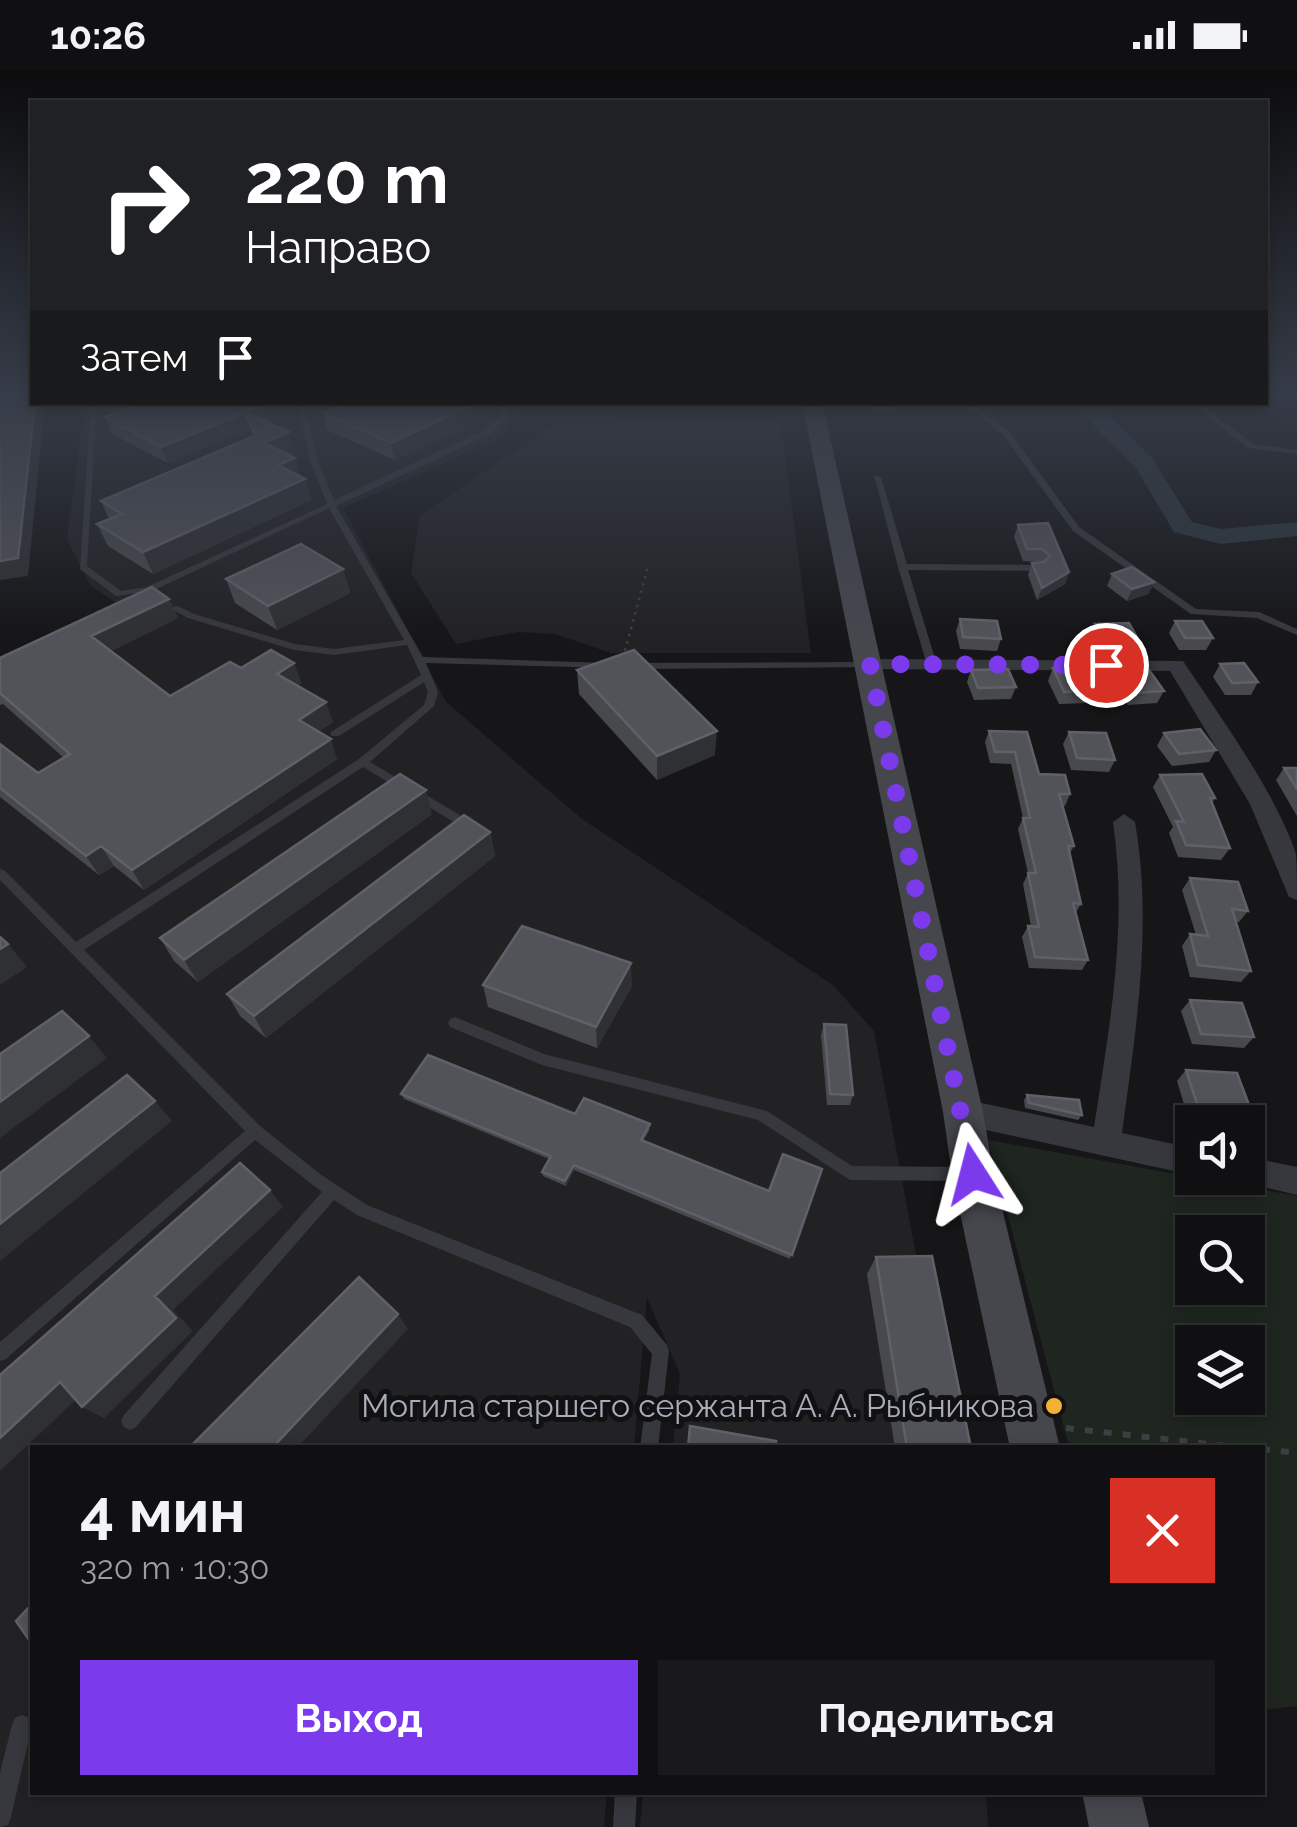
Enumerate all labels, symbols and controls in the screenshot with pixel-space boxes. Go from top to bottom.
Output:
text: 10:26 [50,13,146,58]
text: 220 m [245,137,449,219]
icon: right [80,140,210,270]
text: Направо [245,221,431,274]
icon: arrive [208,330,263,385]
text: Затем [80,335,188,380]
pin [1064,623,1149,708]
icon: arrive [1079,638,1134,693]
map controls [1175,1105,1265,1415]
button: sound [1175,1105,1265,1195]
position arrow [921,1122,1025,1226]
button: search [1175,1215,1265,1305]
button: layers [1175,1325,1265,1415]
place label: Могила старшего сержанта А. А. Рыбникова [361,1387,1034,1424]
marker: Могила старшего сержанта А. А. Рыбникова [1043,1395,1065,1417]
text: 4 мин [80,1476,245,1546]
button: close [1110,1478,1215,1583]
text: 320 m · 10:30 [80,1549,269,1586]
button: Выход [80,1660,638,1775]
button: Поделиться [658,1660,1215,1775]

